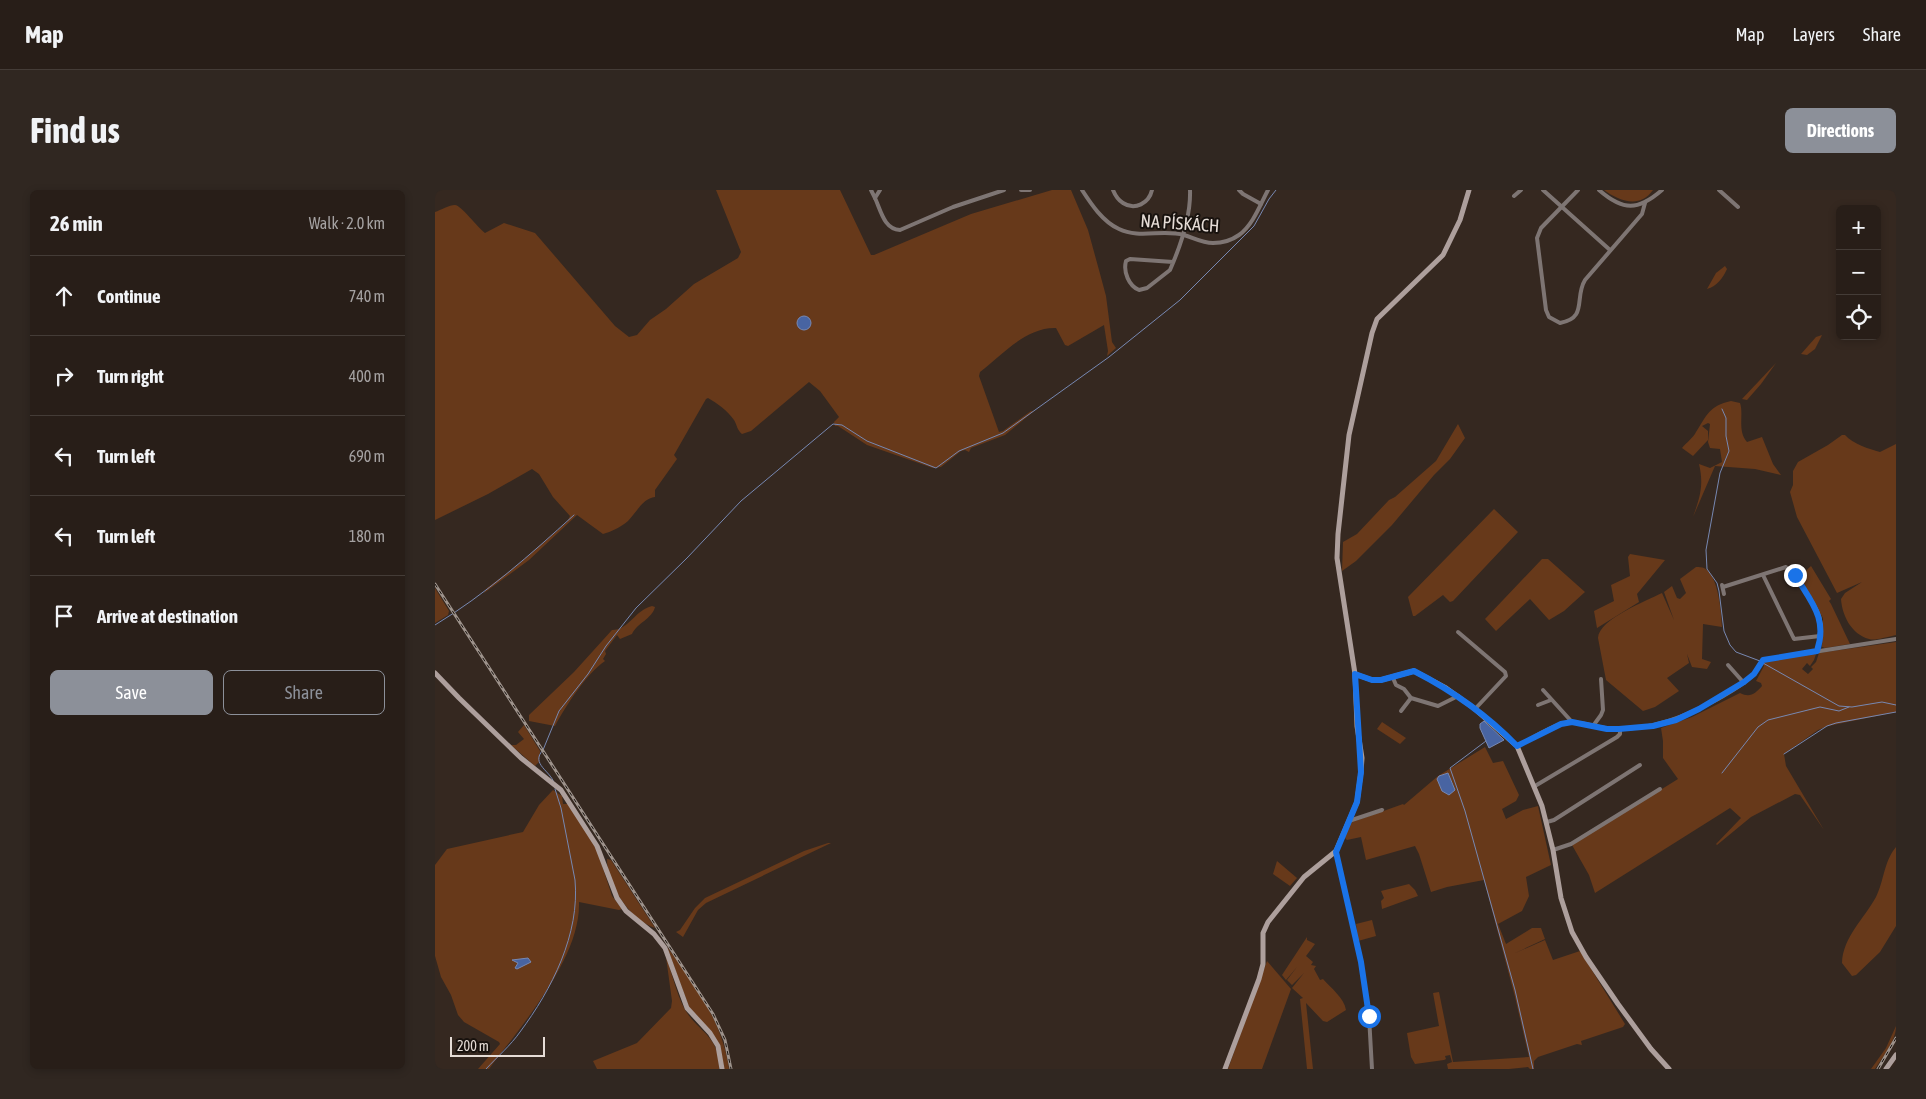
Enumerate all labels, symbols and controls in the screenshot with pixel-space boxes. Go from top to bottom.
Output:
text: Map [25,21,64,48]
text: Map [1735,24,1764,45]
text: Layers [1792,24,1835,45]
text: Share [1863,24,1901,45]
button: Directions [1785,108,1896,153]
text: Find us [30,110,120,150]
map controls [1836,205,1881,340]
button: + [1836,205,1881,250]
street label: NA PÍSKÁCH [1140,210,1220,236]
text: 26 min [50,211,103,235]
text: Walk · 2.0 km [309,214,385,232]
button: − [1836,250,1881,295]
icon: ahead [50,282,78,310]
text: Continue [97,285,161,307]
text: 740 m [349,287,385,305]
button: locate [1836,295,1881,340]
icon: right [50,362,78,390]
text: Turn right [97,365,164,387]
text: 400 m [349,367,385,385]
icon: left [50,442,78,470]
text: Turn left [97,445,155,467]
text: 690 m [349,447,385,465]
icon: left [50,522,78,550]
text: Turn left [97,525,155,547]
text: 180 m [349,527,385,545]
route end [1784,564,1807,587]
icon: arrive [50,602,78,630]
text: Arrive at destination [97,605,238,627]
button: Save [50,670,213,715]
button: Share [223,670,385,715]
route start [1358,1005,1381,1028]
scale bar [450,1034,545,1057]
text: 200 m [457,1038,489,1054]

